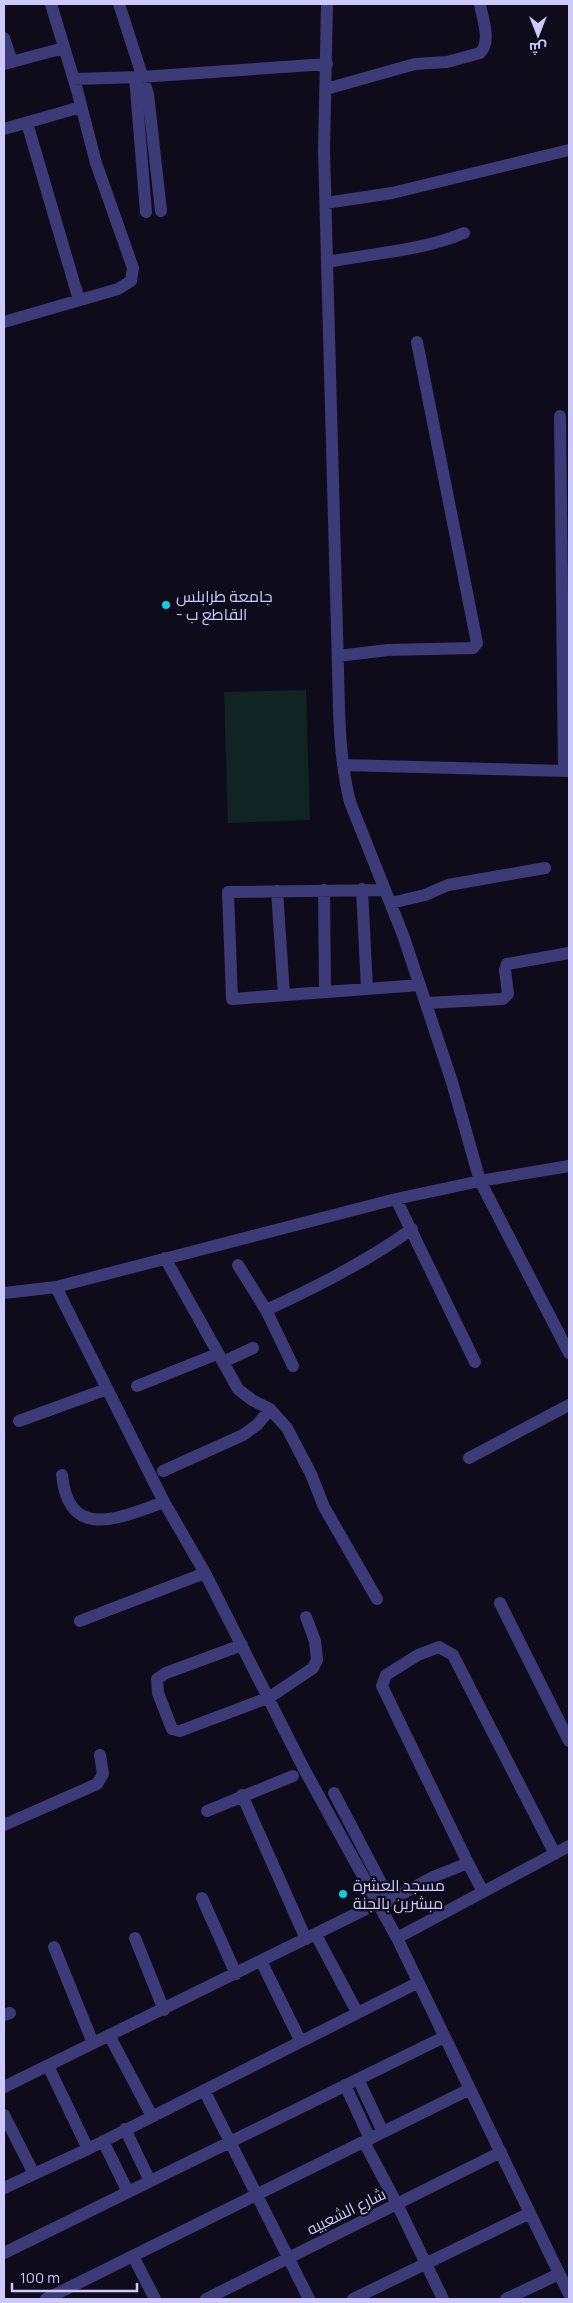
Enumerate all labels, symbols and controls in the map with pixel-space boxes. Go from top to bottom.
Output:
north arrow [513,10,563,60]
text: ش [529,39,547,58]
place label: جامعة طرابلس - القاطع ب [176,585,273,626]
marker: جامعة طرابلس - القاطع ب [160,599,172,611]
place label: مسجد العشرة مبشرين بالجنة [353,1874,445,1914]
marker: مسجد العشرة مبشرين بالجنة [337,1888,349,1900]
street label: شارع الشعبيه [303,2182,390,2241]
scale bar [12,2260,138,2292]
text: 100 m [20,2267,60,2288]

